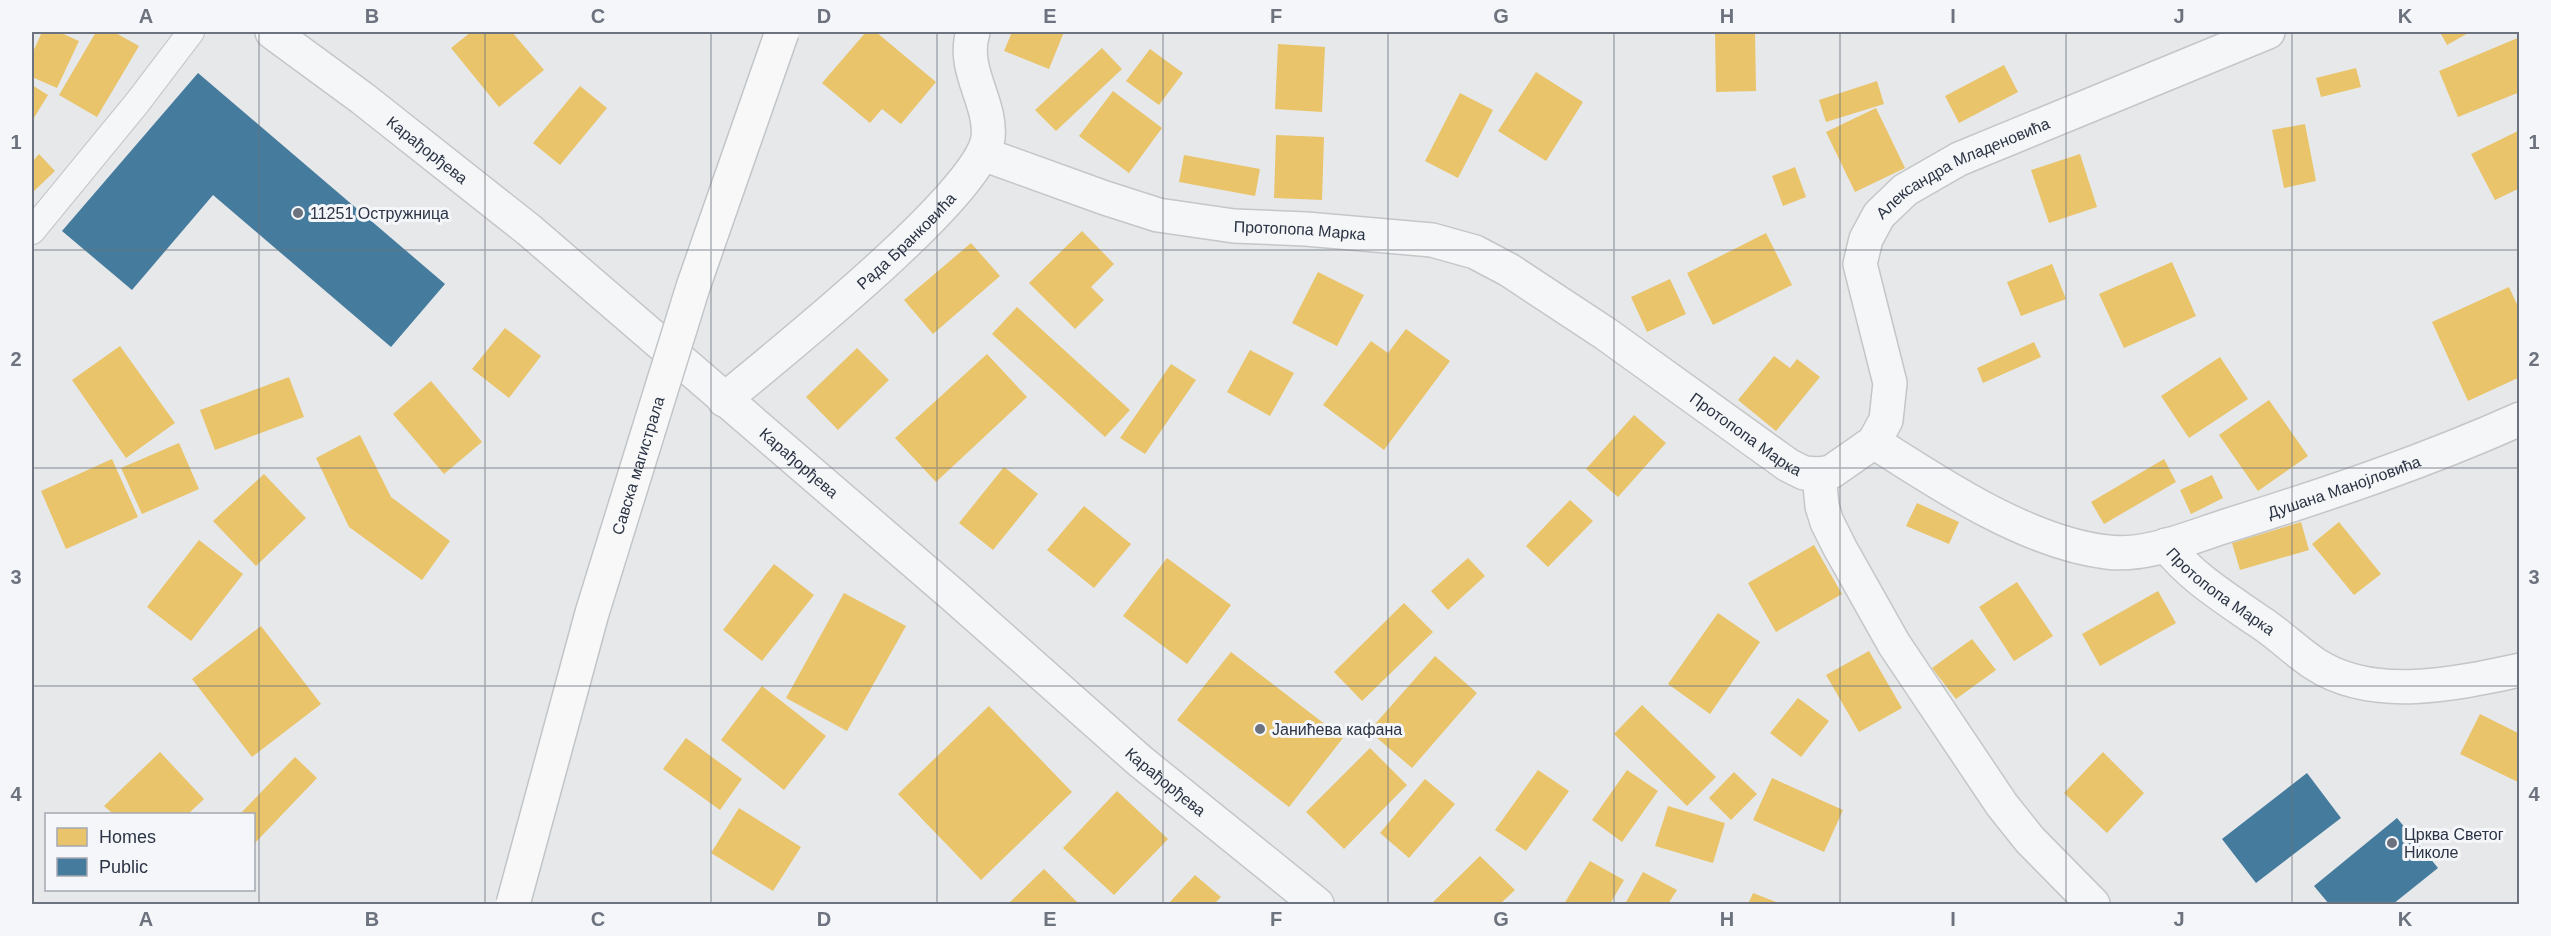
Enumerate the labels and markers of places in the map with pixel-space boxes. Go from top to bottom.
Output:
place label: 11251 Остружница [310,205,449,222]
marker: 11251 Остружница [291,206,305,220]
place label: Јанићева кафана [1272,721,1402,738]
marker: Јанићева кафана [1253,722,1267,736]
place label: Црква Светог Николе [2404,826,2504,861]
marker: Црква Светог Николе [2385,836,2399,850]

